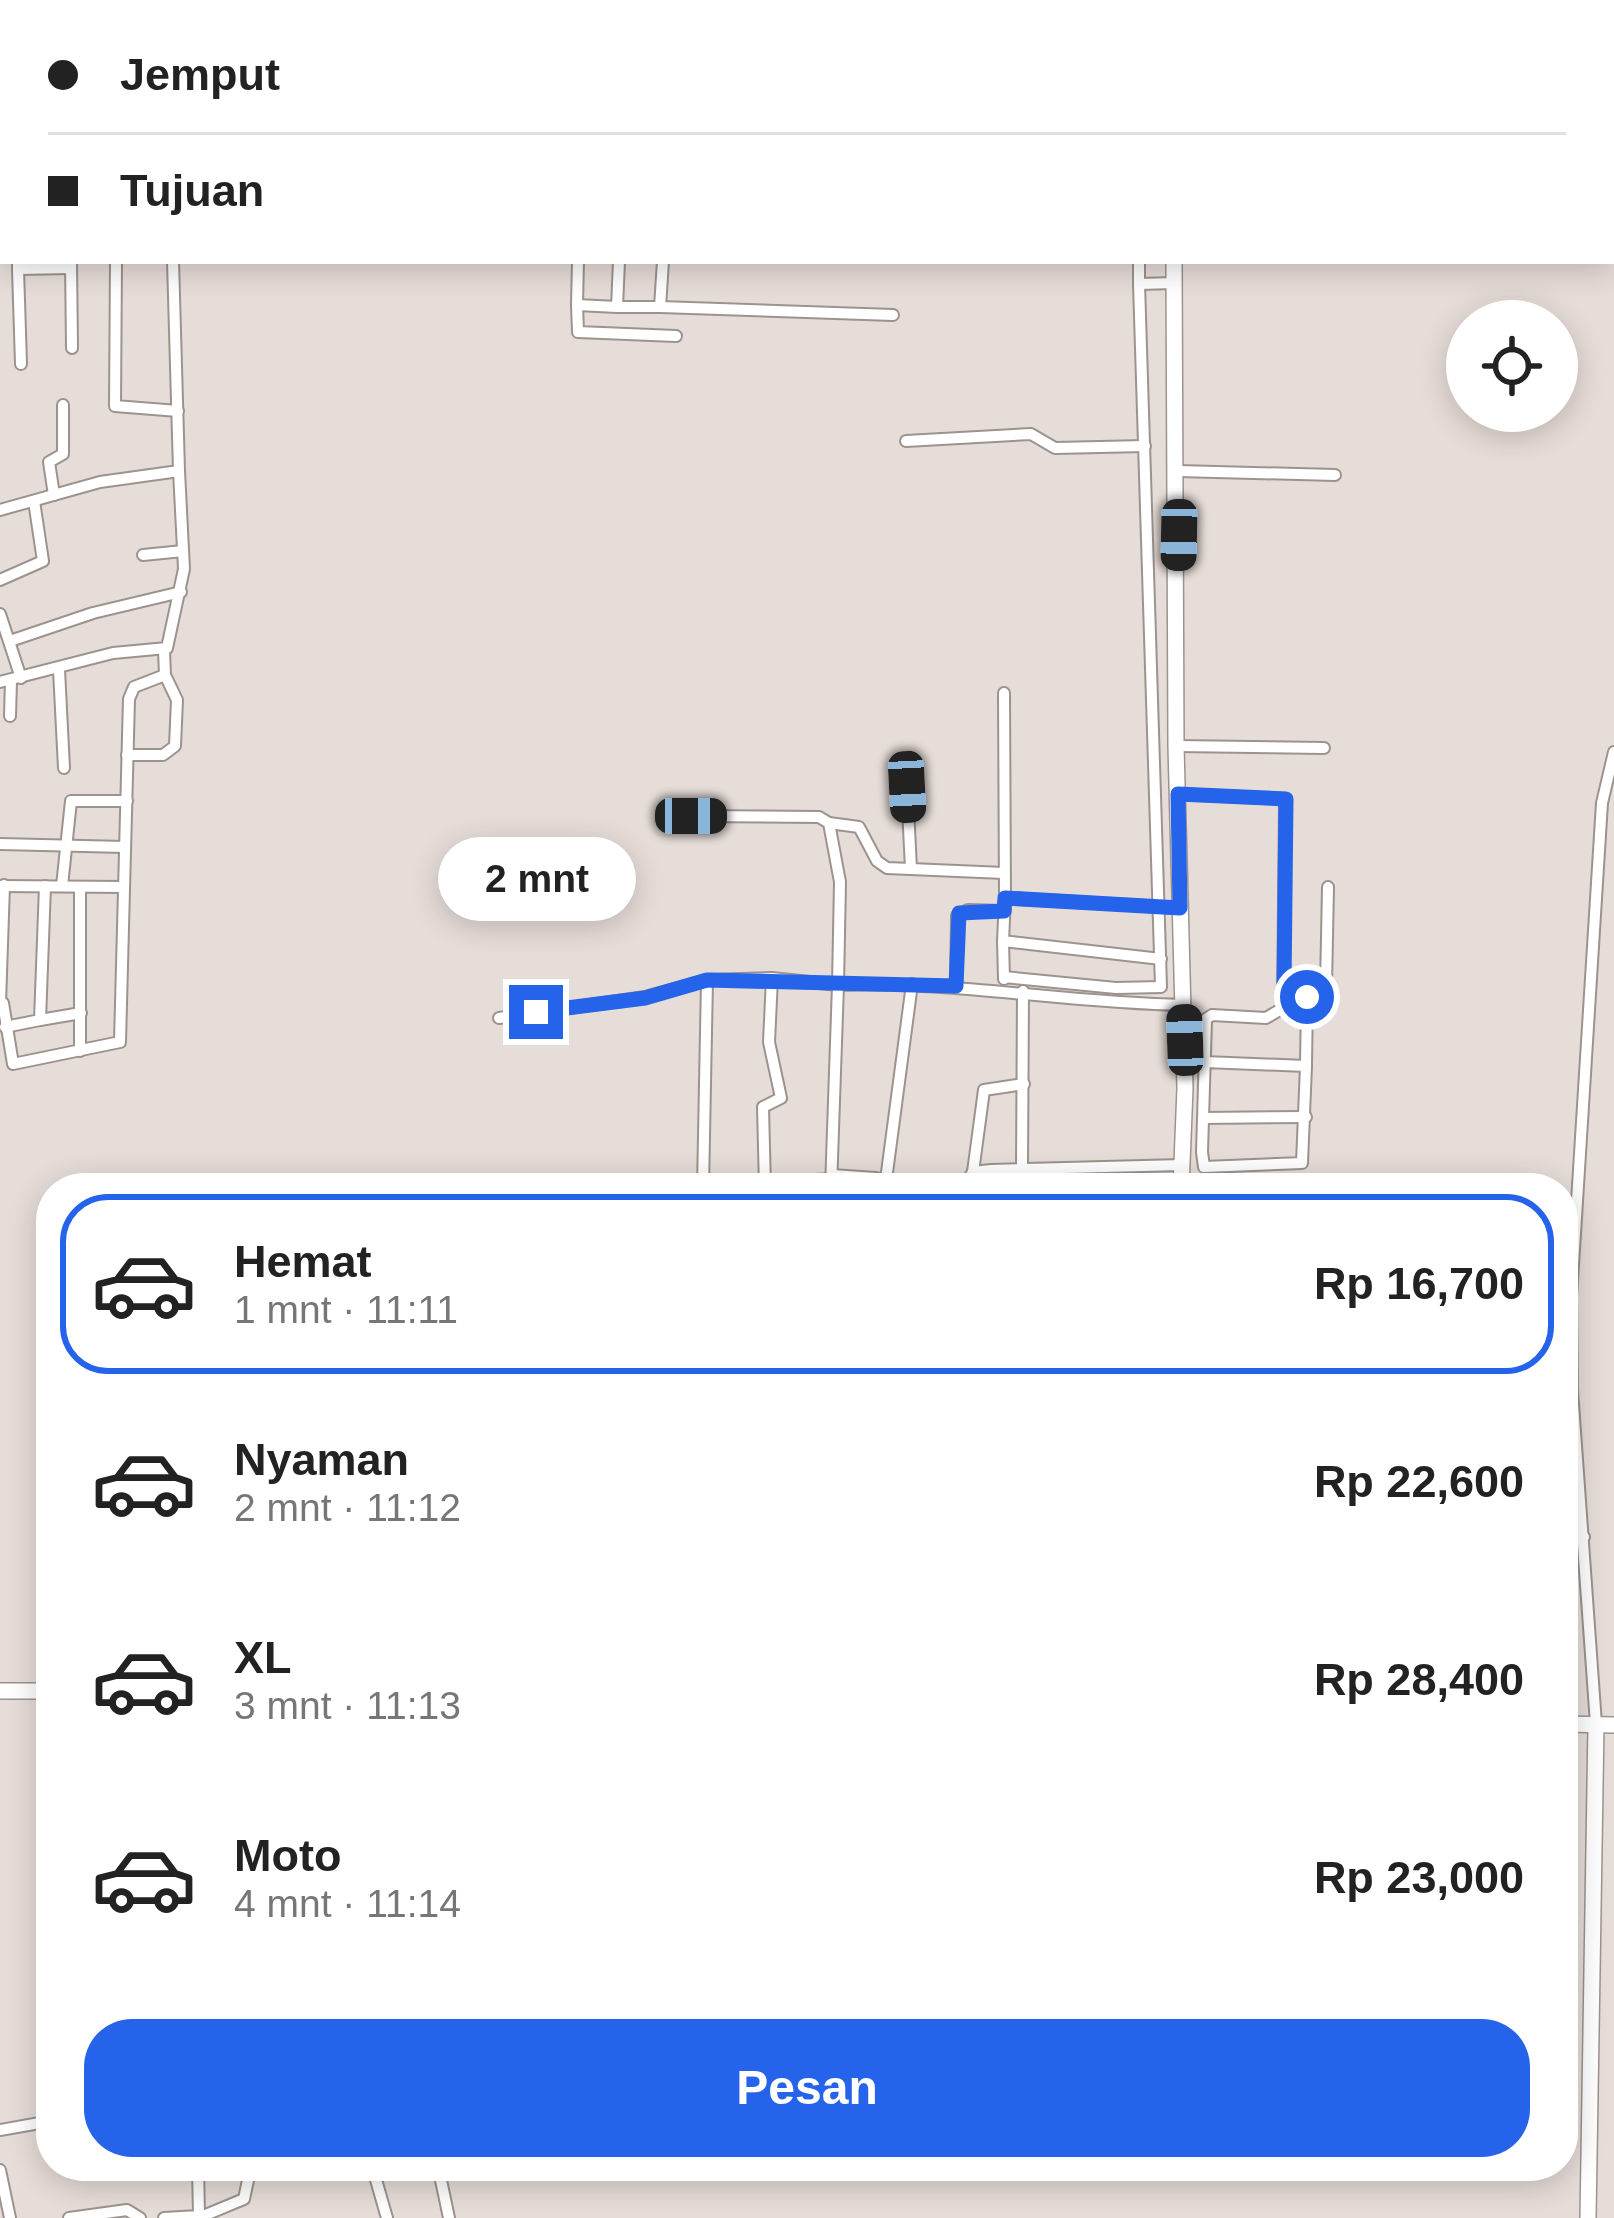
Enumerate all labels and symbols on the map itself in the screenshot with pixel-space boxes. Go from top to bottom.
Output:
car [1160,499,1198,571]
car [887,750,927,824]
car [655,798,727,834]
callout: 2 mnt [437,838,635,922]
route start [1280,970,1334,1024]
route end [509,985,563,1039]
car [1166,1003,1204,1077]

